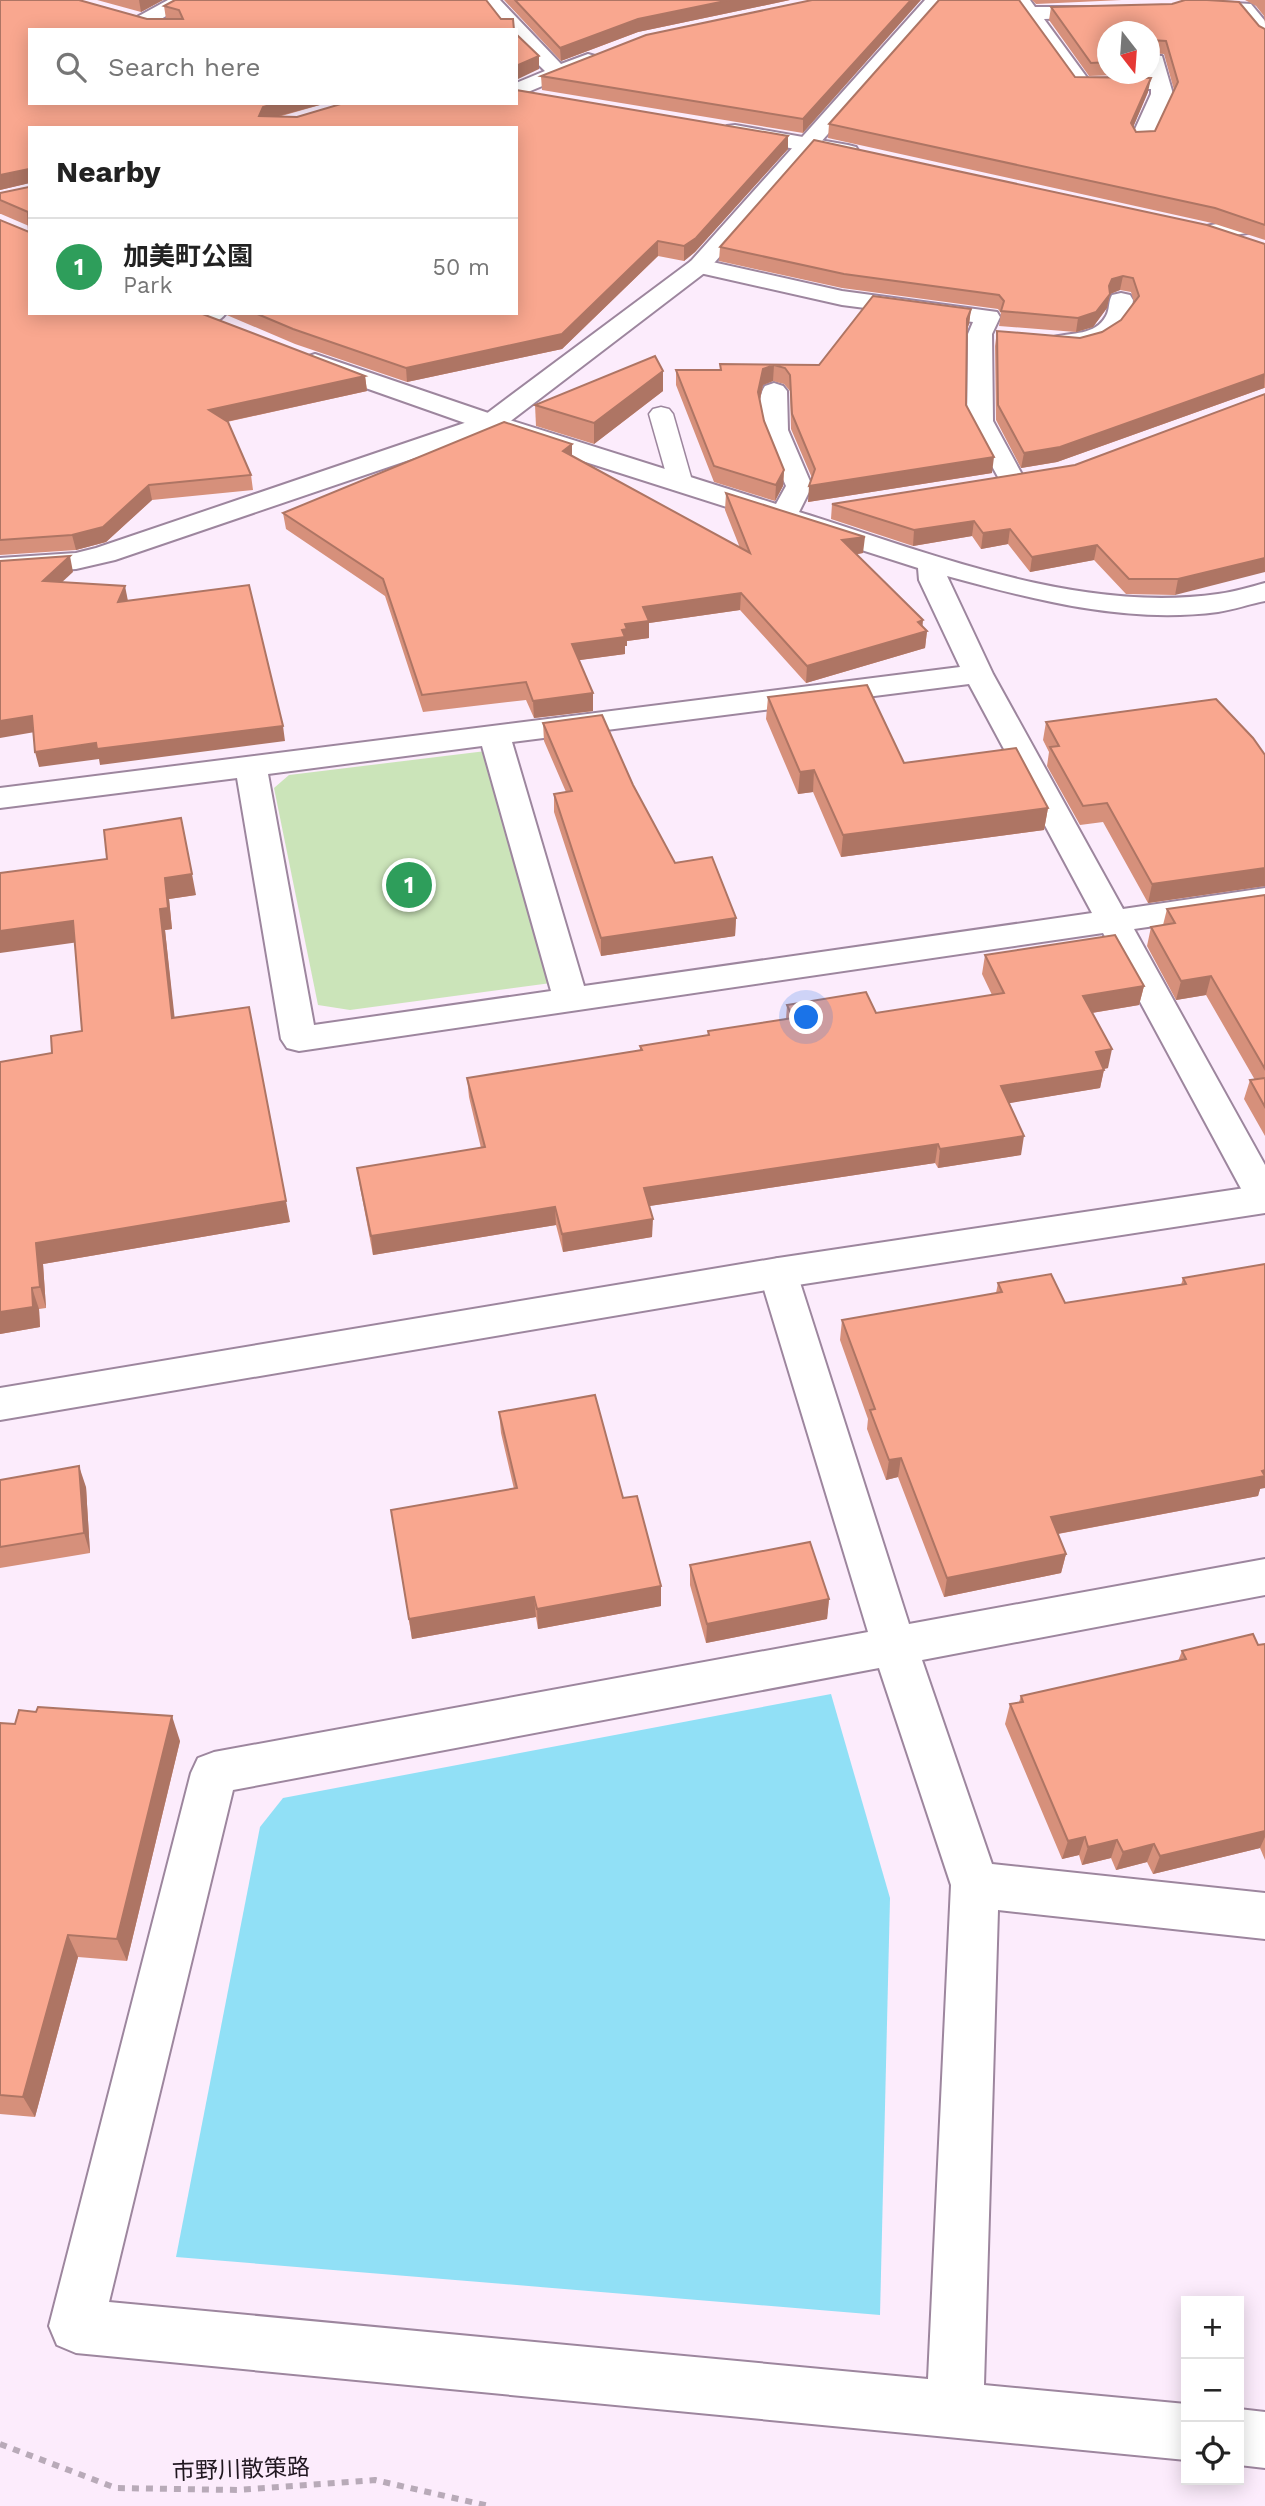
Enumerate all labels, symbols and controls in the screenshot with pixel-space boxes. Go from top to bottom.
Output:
north arrow [1097,21,1160,84]
search box [28,28,518,105]
icon: search [52,48,90,86]
text: Search here [108,52,260,82]
text: Nearby [56,154,161,189]
text: 加美町公園 [123,241,253,271]
text: 1 [74,254,84,281]
text: 50 m [433,254,490,281]
text: Park [123,272,172,299]
pin: 1 [386,859,432,911]
your location [789,1000,823,1034]
map controls [1181,2296,1244,2485]
button: + [1181,2296,1244,2359]
button: − [1181,2359,1244,2422]
button: locate [1181,2422,1244,2485]
street label: 市野川散策路 [172,2454,310,2485]

